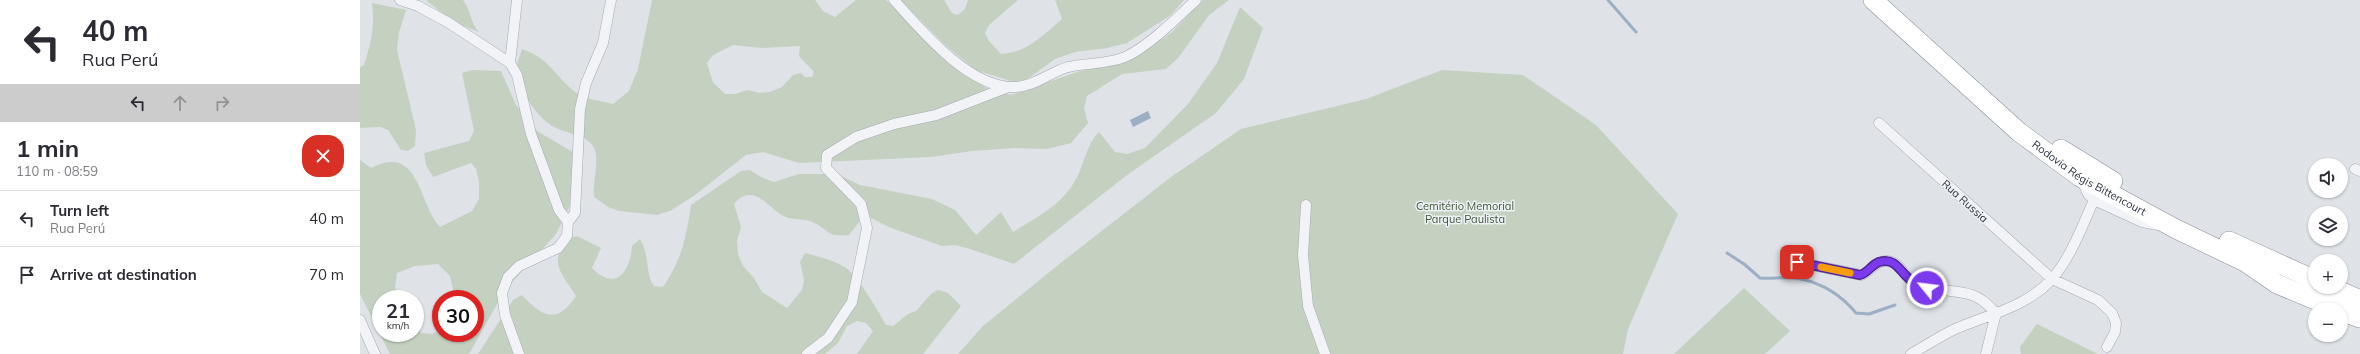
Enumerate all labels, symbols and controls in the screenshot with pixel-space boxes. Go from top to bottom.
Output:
text: 40 m [82,13,148,48]
icon: left [16,16,68,68]
text: Rua Perú [82,48,158,71]
icon: left [127,92,149,114]
icon: ahead [169,92,191,114]
icon: right [211,92,233,114]
text: 1 min [16,133,79,163]
button: close [302,135,344,177]
street label: Rodovia Régis Bittencourt [2030,137,2149,219]
map controls [2308,158,2348,342]
button: sound [2308,158,2348,198]
text: 110 m · 08:59 [16,163,98,179]
street label: Rua Russia [1939,177,1991,225]
park label: Cemitério Memorial Parque Paulista [1416,199,1514,226]
text: Turn left [50,201,109,220]
button: layers [2308,206,2348,246]
icon: left [16,208,38,230]
text: 40 m [309,209,344,228]
text: Rua Perú [50,220,105,236]
pin [1780,245,1814,279]
icon: arrive [1786,251,1808,273]
button: + [2308,254,2348,294]
icon: arrive [16,264,38,286]
text: Arrive at destination [50,265,197,284]
text: 70 m [309,265,344,284]
position arrow [1906,267,1948,309]
speed limit sign: 30 [432,290,484,342]
text: 21 [386,298,410,323]
button: − [2308,302,2348,342]
text: km/h [387,319,409,332]

